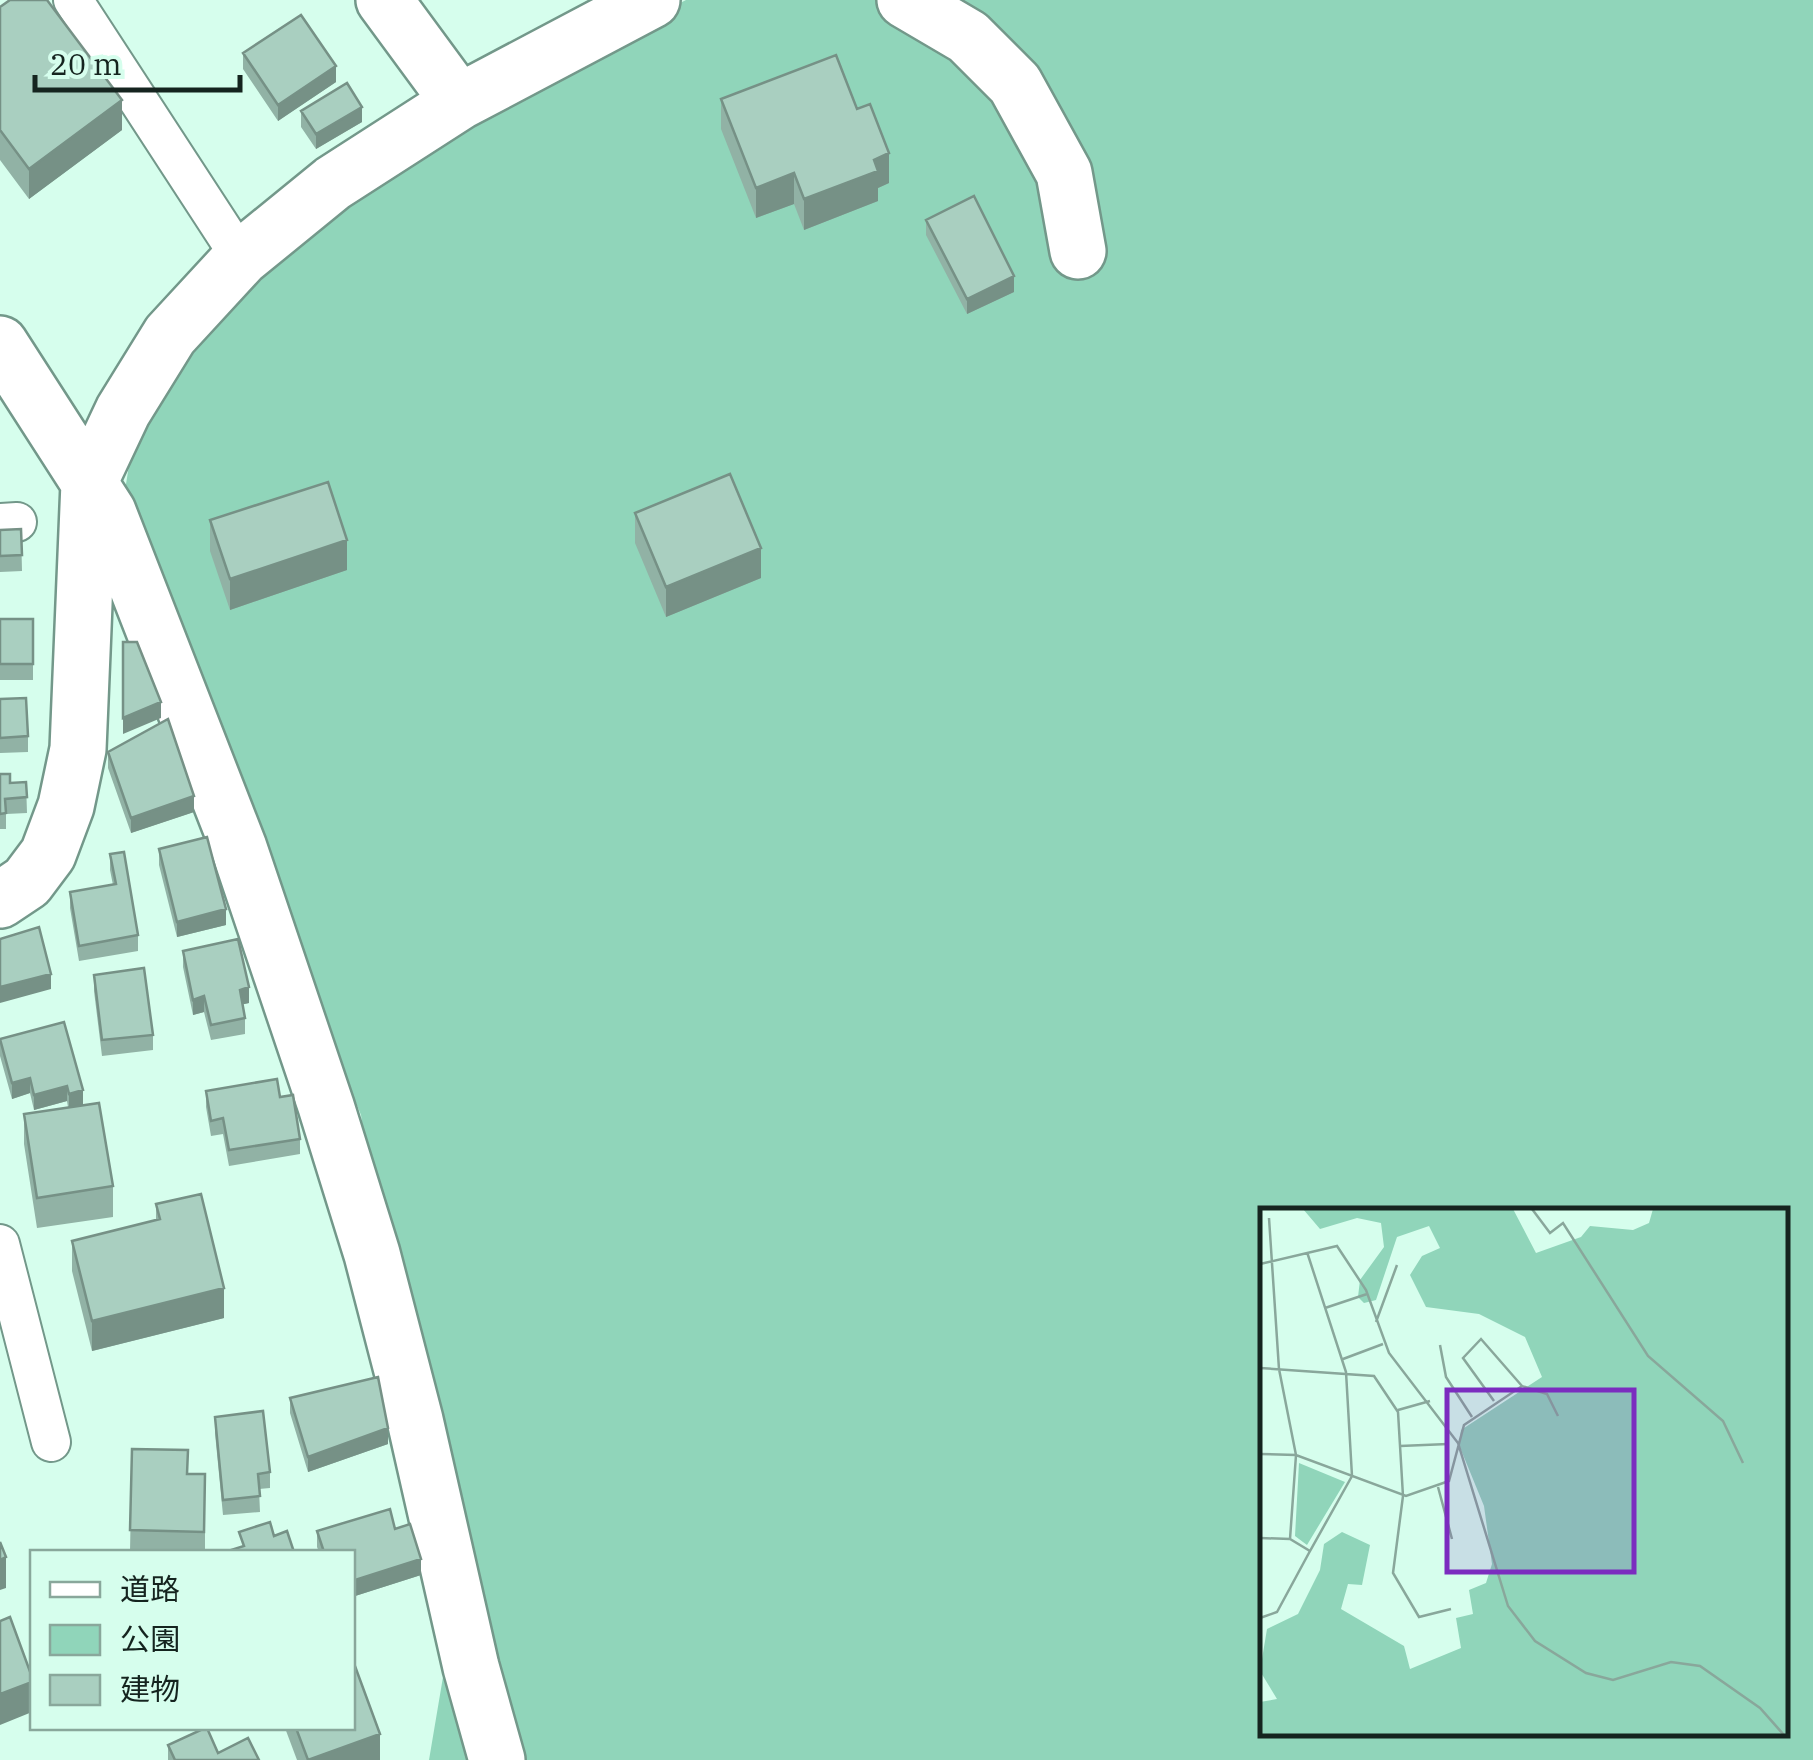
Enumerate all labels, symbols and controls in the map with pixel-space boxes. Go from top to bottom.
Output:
scale bar [35,30,240,92]
text: 20 m [50,44,122,83]
inset map [1260,1208,1788,1735]
legend [30,1550,355,1730]
text: 道路 [120,1569,180,1608]
text: 公園 [120,1619,180,1658]
text: 建物 [120,1669,180,1708]

